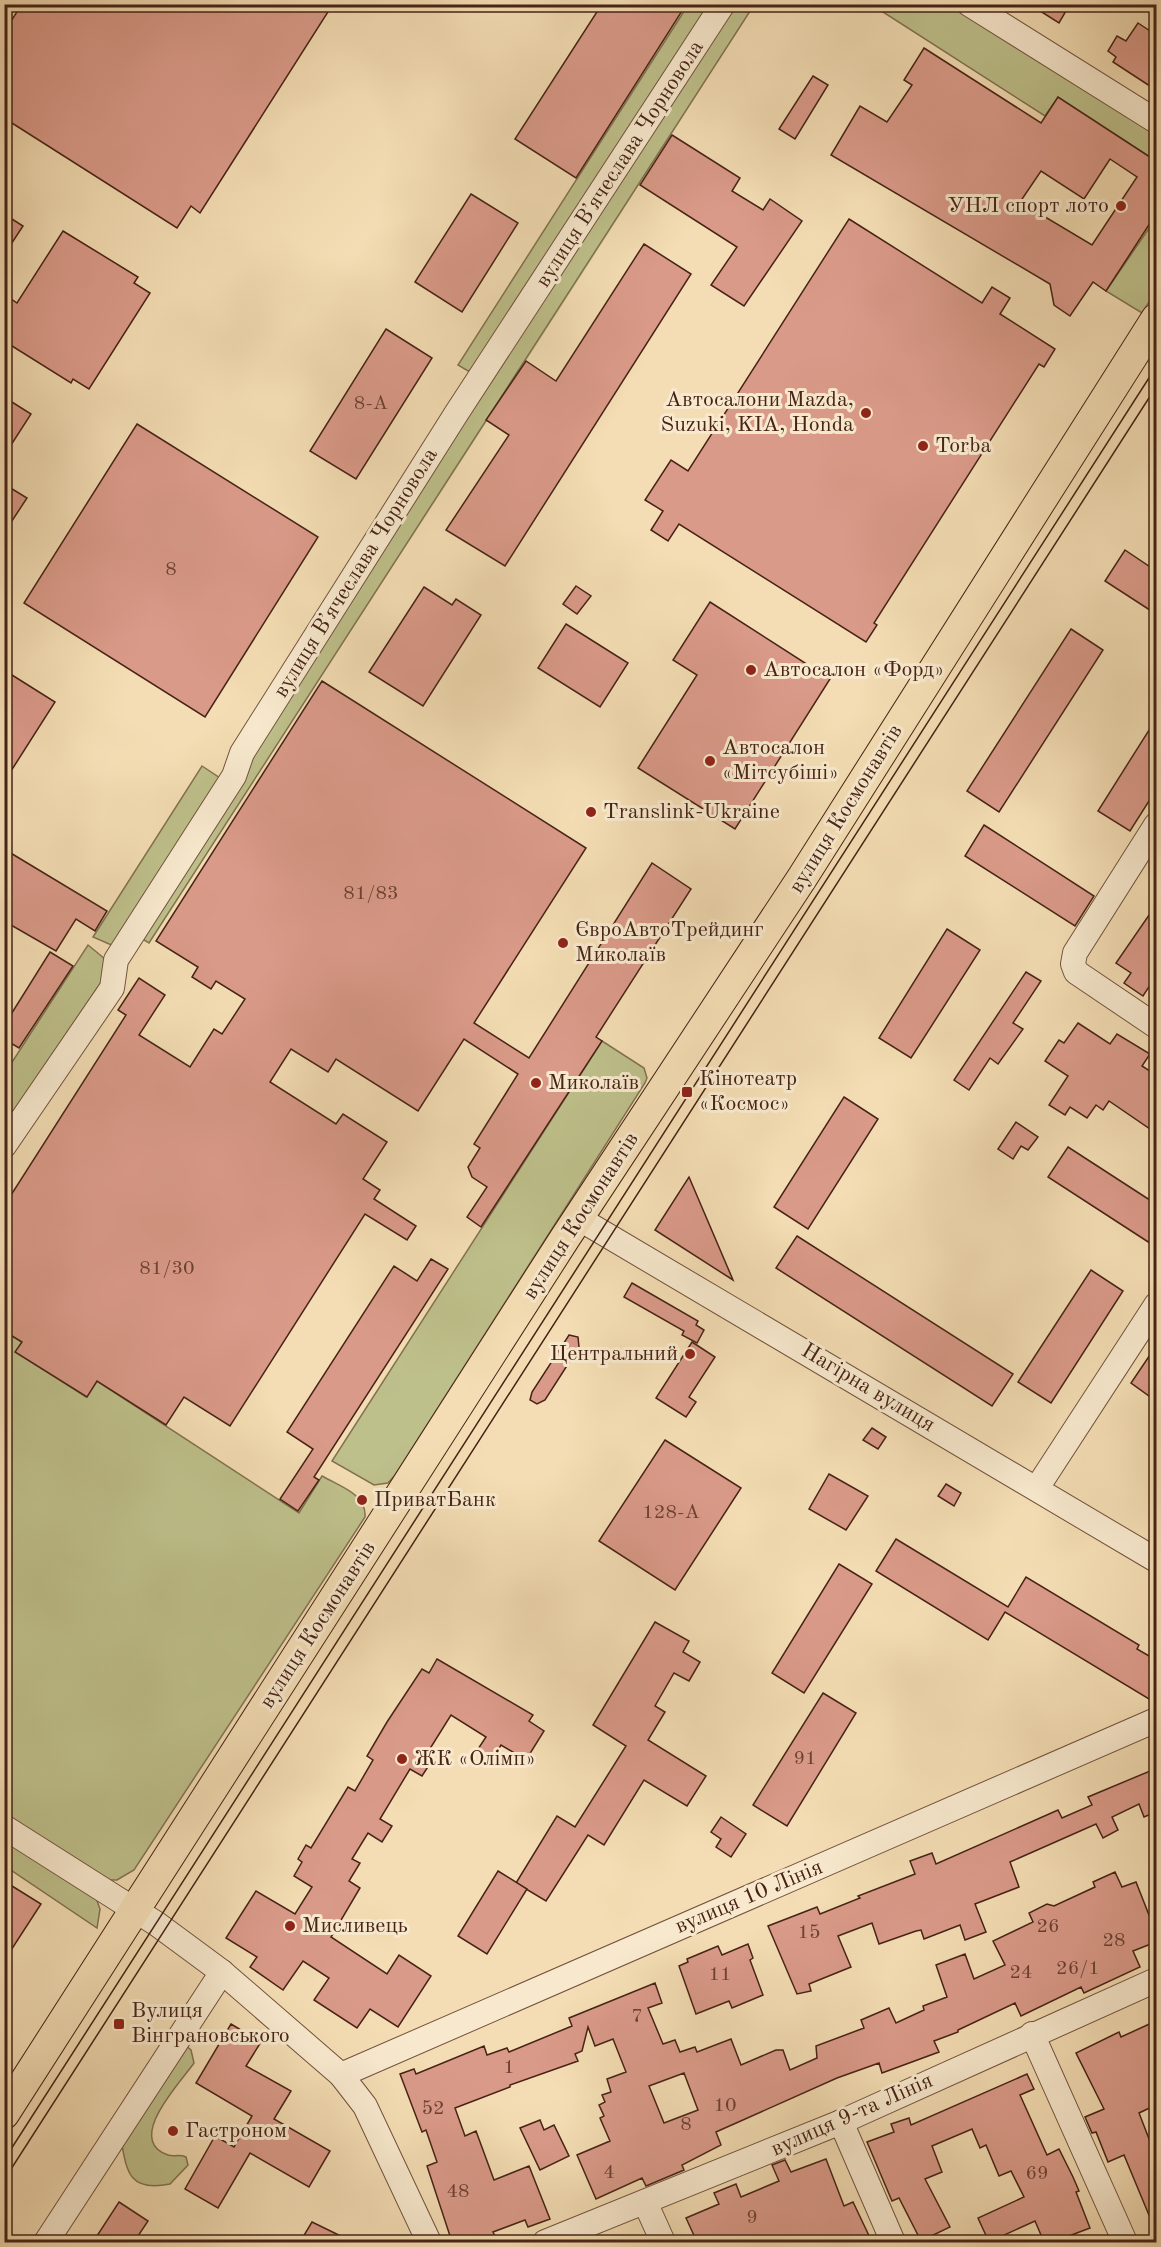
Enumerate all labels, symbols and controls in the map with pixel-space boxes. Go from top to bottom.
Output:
street label: вулиця Вʼячеслава Чорновола [532,36,708,291]
place label: УНЛ спорт лото [948,195,1109,217]
marker: УНЛ спорт лото [1114,199,1128,213]
place label: Автосалони Mazda, Suzuki, KIA, Honda [661,389,854,436]
house number: 8-А [354,394,388,414]
marker: Автосалони Mazda, Suzuki, KIA, Honda [859,406,873,420]
place label: Torba [935,435,991,457]
marker: Torba [916,439,930,453]
street label: вулиця Вʼячеслава Чорновола [270,444,442,702]
house number: 8 [165,560,177,580]
place label: Автосалон «Форд» [763,659,944,681]
marker: Автосалон «Форд» [744,663,758,677]
street label: вулиця Космонавтів [785,721,907,897]
place label: Автосалон «Мітсубіші» [722,737,839,784]
marker: Автосалон «Мітсубіші» [703,754,717,768]
place label: Translink-Ukraine [603,801,780,823]
marker: Translink-Ukraine [584,805,598,819]
house number: 81/83 [343,884,399,904]
place label: ЄвроАвтоТрейдинг Миколаїв [575,919,764,966]
marker: ЄвроАвтоТрейдинг Миколаїв [556,936,570,950]
place label: Кінотеатр «Космос» [699,1068,797,1115]
place label: Миколаїв [548,1072,639,1094]
marker: Миколаїв [529,1076,543,1090]
marker: Кінотеатр «Космос» [680,1085,694,1099]
street label: вулиця Космонавтів [519,1129,643,1303]
house number: 81/30 [139,1259,195,1279]
street label: Нагірна вулиця [797,1340,939,1436]
place label: Центральний [550,1343,678,1365]
marker: Центральний [683,1347,697,1361]
place label: ПриватБанк [374,1489,496,1511]
marker: ПриватБанк [355,1493,369,1507]
house number: 128-А [642,1503,700,1523]
street label: вулиця Космонавтів [256,1538,380,1712]
place label: ЖК «Олімп» [414,1748,536,1770]
house number: 91 [793,1749,817,1769]
marker: ЖК «Олімп» [395,1752,409,1766]
street label: вулиця 10 Лінія [672,1856,826,1938]
place label: Мисливець [302,1915,408,1937]
house number: 26 [1036,1917,1060,1937]
marker: Мисливець [283,1919,297,1933]
house number: 15 [797,1923,821,1943]
house number: 28 [1102,1931,1126,1951]
house number: 26/1 [1056,1959,1100,1979]
house number: 24 [1009,1963,1033,1983]
house number: 11 [708,1965,732,1985]
place label: Вулиця Вінграновського [131,2000,290,2047]
house number: 7 [631,2007,643,2027]
marker: Вулиця Вінграновського [112,2017,126,2031]
house number: 1 [503,2058,515,2078]
street label: вулиця 9-та Лінія [768,2069,936,2161]
house number: 10 [713,2096,737,2116]
house number: 52 [421,2099,445,2119]
house number: 8 [680,2115,692,2135]
place label: Гастроном [185,2120,287,2142]
marker: Гастроном [166,2124,180,2138]
house number: 4 [603,2163,615,2183]
house number: 69 [1025,2164,1049,2184]
house number: 48 [446,2182,470,2202]
house number: 9 [746,2208,758,2228]

